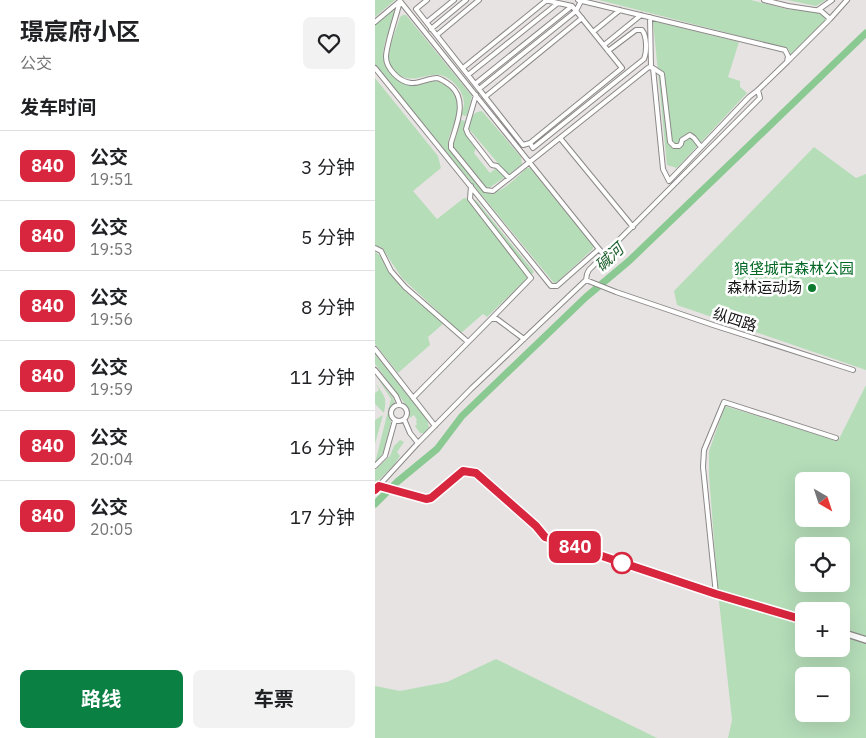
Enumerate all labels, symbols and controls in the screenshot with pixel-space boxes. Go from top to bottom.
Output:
text: 璟宸府小区 [20,15,140,47]
button: heart [303,17,355,69]
text: 公交 [20,53,52,73]
text: 发车时间 [20,95,96,119]
text: 公交 [90,145,128,169]
text: 840 [31,154,64,177]
text: 3 分钟 [301,155,355,179]
text: 19:51 [90,169,133,189]
text: 公交 [90,215,128,239]
text: 840 [31,224,64,247]
text: 5 分钟 [301,225,355,249]
water label: 碱河 [590,237,630,275]
text: 19:53 [90,239,133,259]
park label: 狼垡城市森林公园 [734,259,854,278]
place label: 森林运动场 [727,278,802,297]
marker: 森林运动场 [806,282,818,294]
text: 公交 [90,285,128,309]
text: 840 [31,294,64,317]
text: 8 分钟 [301,295,355,319]
street label: 纵四路 [711,304,759,336]
text: 19:56 [90,309,133,329]
text: 公交 [90,355,128,379]
text: 840 [31,364,64,387]
text: 11 分钟 [290,365,355,389]
text: 19:59 [90,379,133,399]
text: 公交 [90,425,128,449]
text: 840 [31,434,64,457]
text: 16 分钟 [290,435,355,459]
text: 20:04 [90,449,133,469]
north arrow [795,472,850,528]
map controls [795,472,850,722]
text: 公交 [90,495,128,519]
text: 840 [31,504,64,527]
text: 17 分钟 [290,505,355,529]
text: 20:05 [90,519,133,539]
line badge: 840 [546,531,604,563]
text: 840 [559,535,591,558]
button: locate [795,537,850,592]
unlabelled marker [611,552,633,574]
button: + [795,602,850,657]
button: − [795,667,850,722]
button: 路线 [20,670,183,728]
button: 车票 [193,670,355,728]

